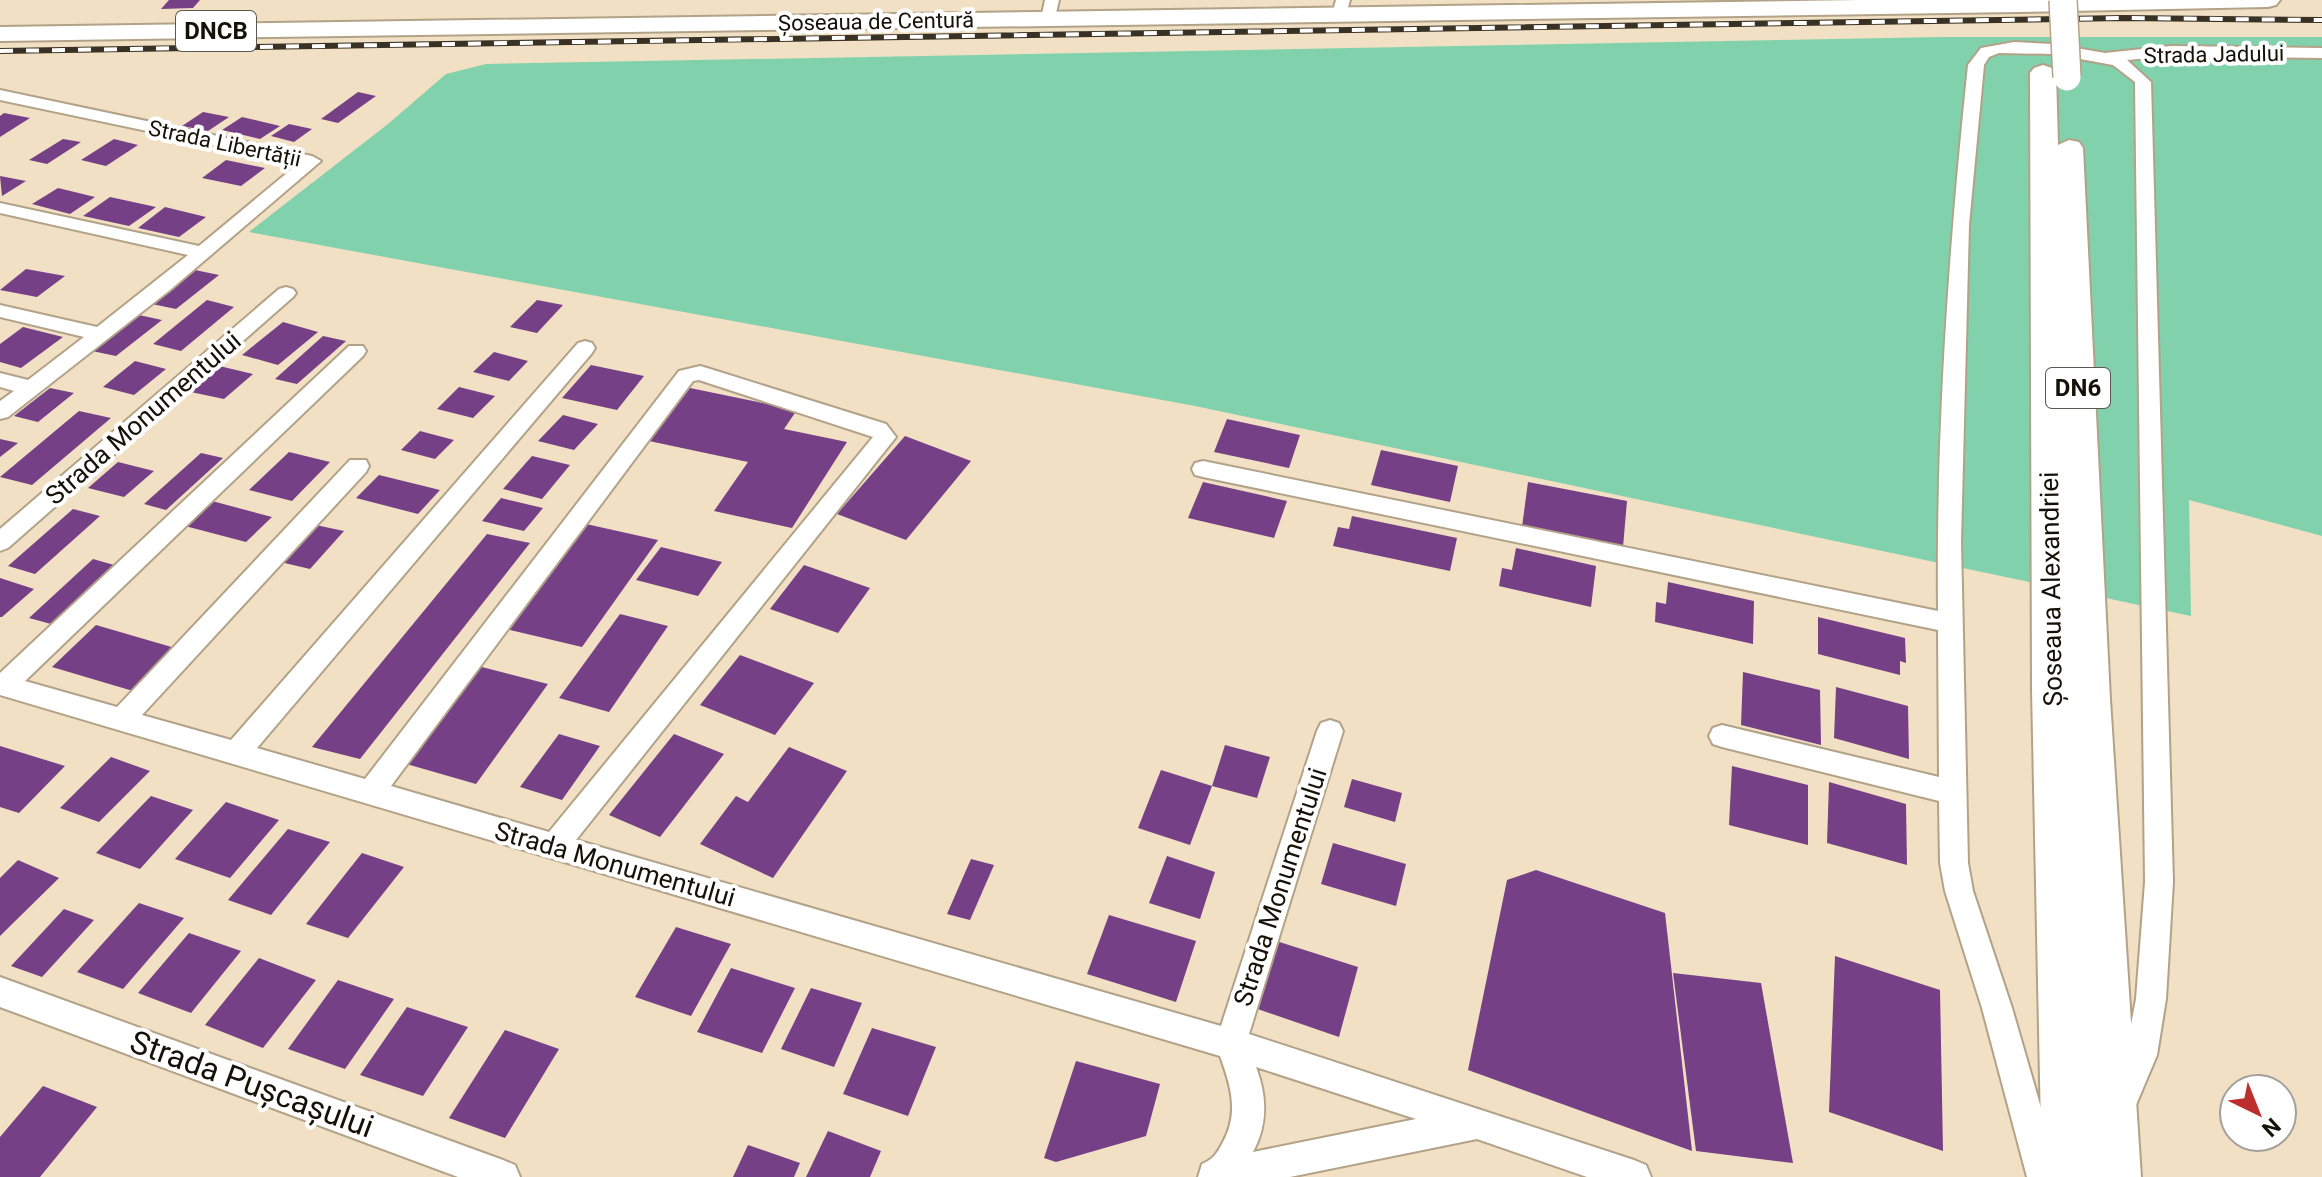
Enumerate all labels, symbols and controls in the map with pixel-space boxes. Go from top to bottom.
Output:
street label: Șoseaua de Centură [778,7,974,37]
road number: DNCB [176,11,256,51]
street label: Strada Jadului [2144,41,2284,68]
street label: Strada Libertății [146,115,303,173]
street label: Strada Monumentului [39,325,247,511]
road number: DN6 [2046,368,2110,408]
street label: Șoseaua Alexandriei [2034,471,2069,707]
street label: Strada Monumentului [1227,764,1333,1010]
street label: Strada Monumentului [491,815,739,913]
street label: Strada Pușcașului [125,1022,379,1146]
north arrow [2218,1073,2298,1153]
text: N [2257,1113,2286,1142]

